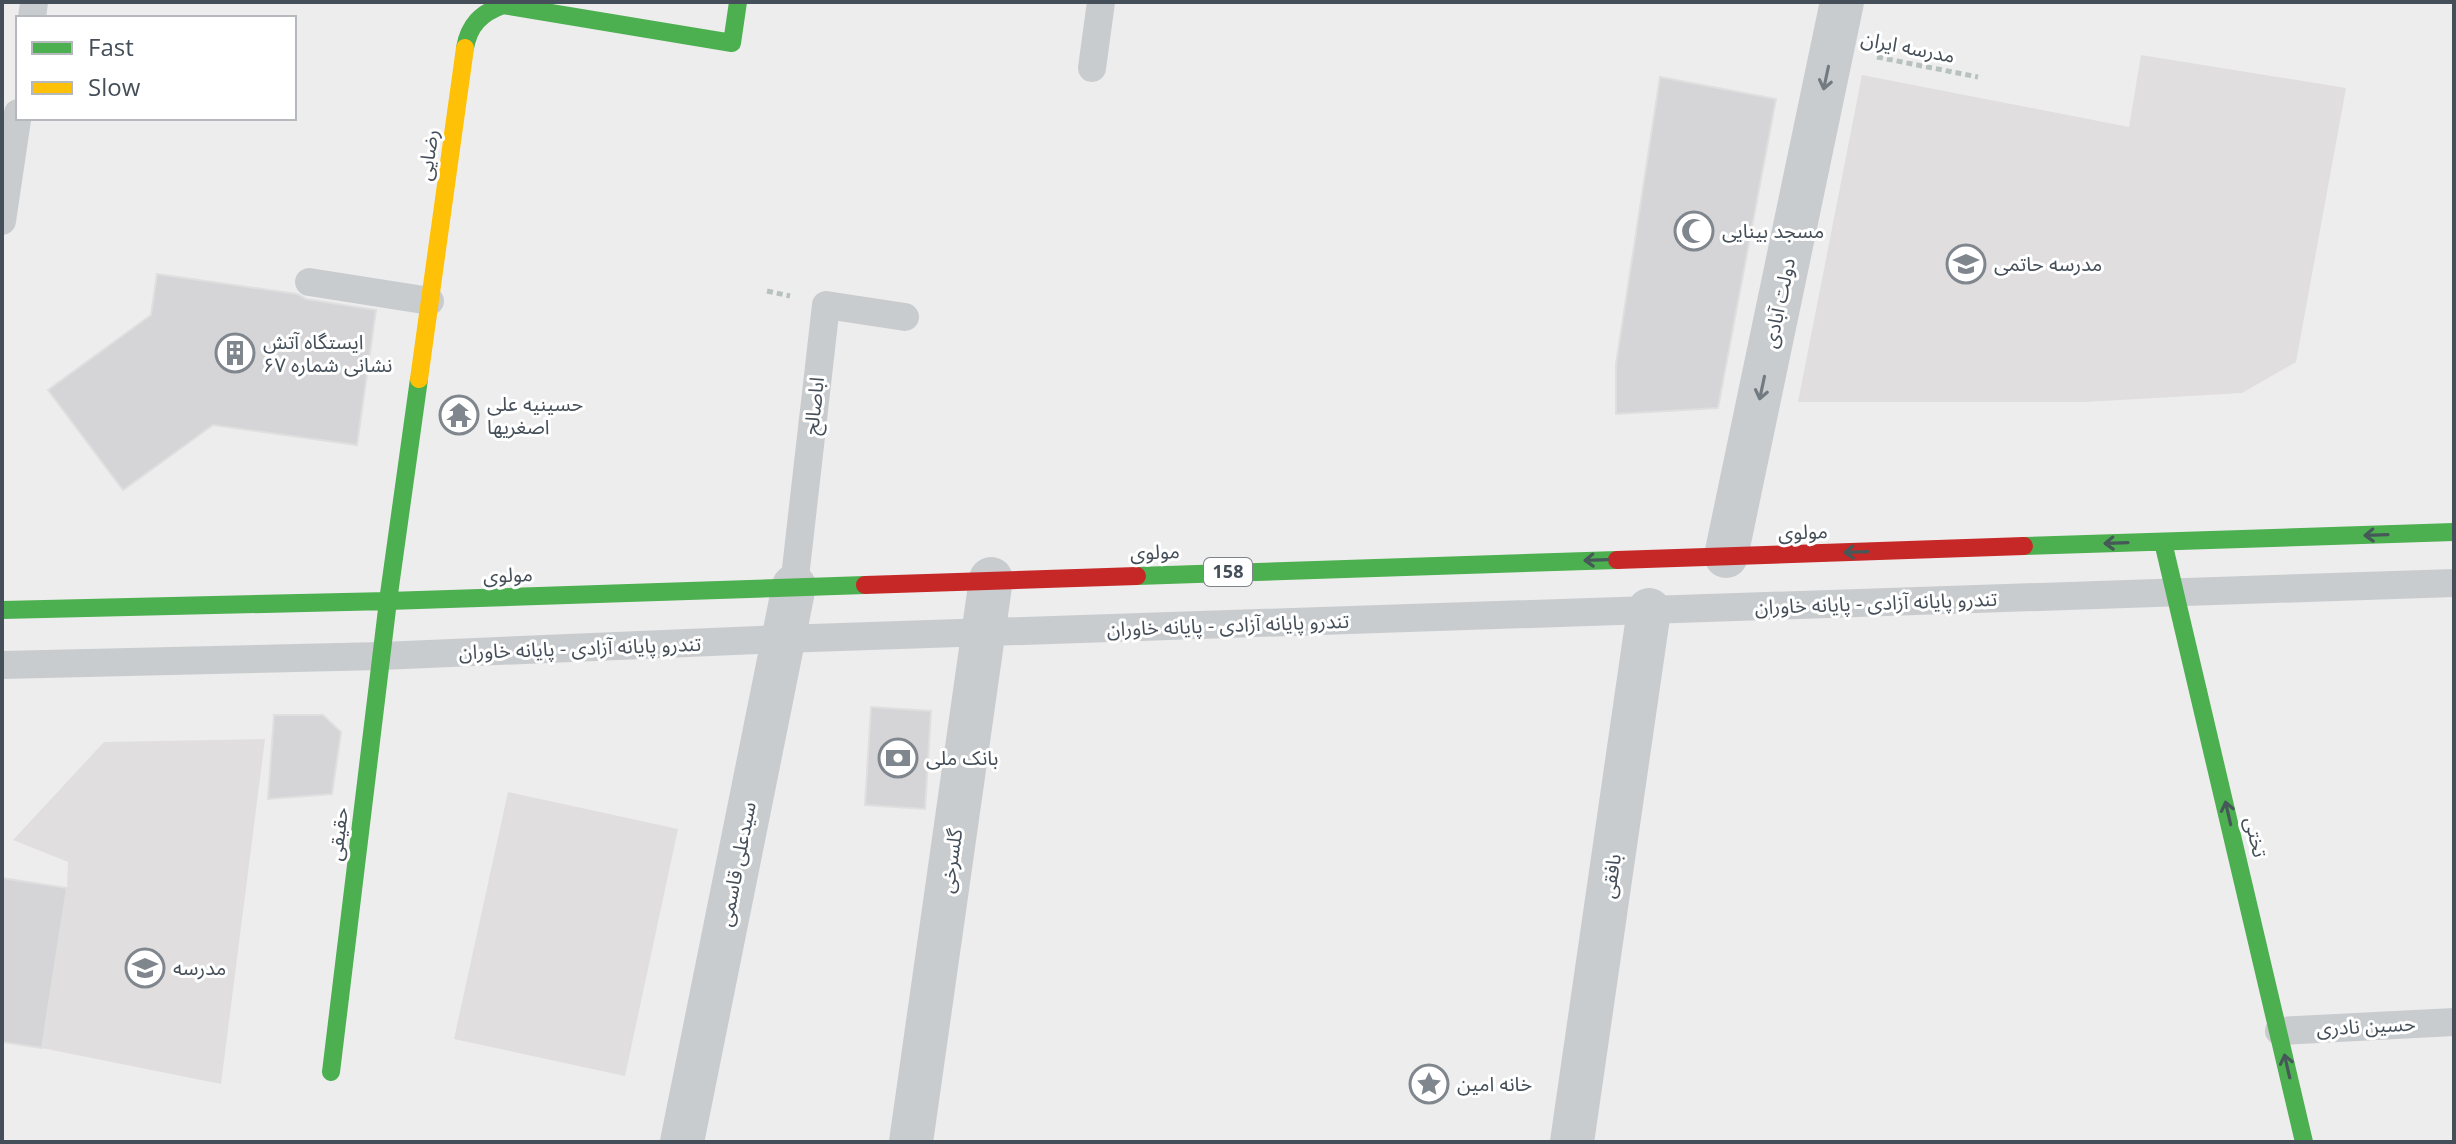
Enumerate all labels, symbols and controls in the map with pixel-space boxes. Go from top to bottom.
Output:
legend [16,16,296,120]
street label: مدرسه ایران [1859,24,1957,69]
text: Fast [88,30,134,63]
one-way arrow [1818,65,1833,91]
text: Slow [88,70,141,103]
street label: رضایی [411,128,444,182]
mosque icon: مسجد بینایی [1673,210,1715,252]
place label: مسجد بینایی [1722,217,1824,244]
school or university icon: مدرسه حاتمی [1945,243,1987,285]
place label: مدرسه حاتمی [1994,250,2102,277]
street label: دولت آبادی [1756,255,1801,350]
place label: ایستگاه آتش نشانی شماره ۶۷ [263,328,392,378]
building icon: ایستگاه آتش نشانی شماره ۶۷ [214,332,256,374]
one-way arrow [1753,374,1768,400]
street label: اباصالح [797,376,832,436]
place label: حسینیه علی اصغریها [487,390,583,440]
temple icon: حسینیه علی اصغریها [438,394,480,436]
street label: مولوی [1778,517,1828,546]
one-way arrow [2363,527,2390,542]
one-way arrow [2103,536,2130,551]
street label: مولوی [1130,537,1180,566]
one-way arrow [1843,544,1870,559]
one-way arrow [1583,553,1610,568]
road number: 158 [1204,558,1252,586]
street label: مولوی [483,560,533,589]
street label: تندرو پایانه آزادی - پایانه خاوران [1754,585,1998,620]
street label: تندرو پایانه آزادی - پایانه خاوران [1106,607,1350,642]
street label: تندرو پایانه آزادی - پایانه خاوران [458,630,702,665]
bank icon: بانک ملی [877,737,919,779]
place label: بانک ملی [926,744,999,771]
street label: سیدعلی قاسمی [711,799,762,929]
one-way arrow [2220,800,2235,826]
street label: حقیقی [321,806,354,862]
street label: تختی [2239,814,2274,860]
street label: گلسرخی [933,826,968,895]
street label: بافقی [1594,852,1627,900]
school or university icon: مدرسه [124,947,166,989]
place label: مدرسه [173,954,226,981]
street label: حسین نادری [2316,1009,2416,1042]
one-way arrow [2278,1054,2293,1079]
place icon: خانه امین [1408,1063,1450,1105]
place label: خانه امین [1457,1070,1532,1097]

